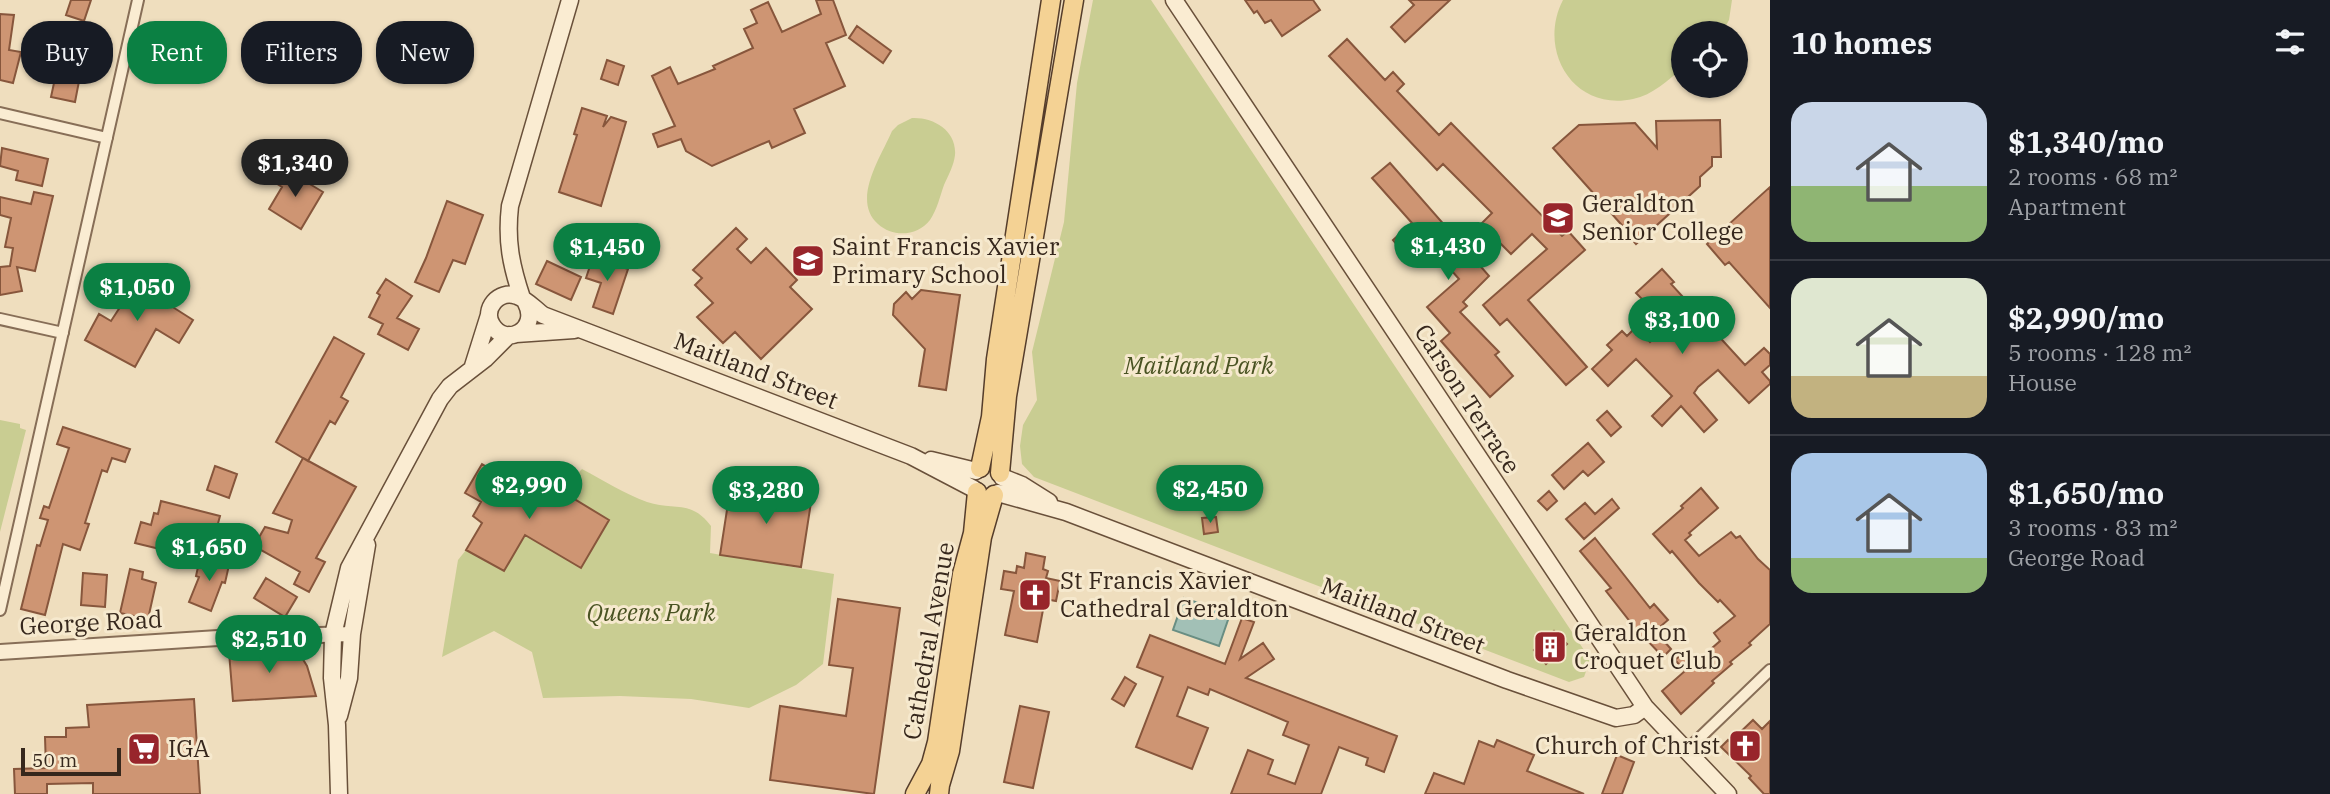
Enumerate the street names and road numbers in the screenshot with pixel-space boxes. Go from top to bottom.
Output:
street label: Carson Terrace [1408,318,1528,479]
street label: Maitland Street [670,324,843,416]
street label: Cathedral Avenue [895,539,961,742]
street label: Maitland Street [1317,569,1490,661]
street label: George Road [19,602,163,642]

